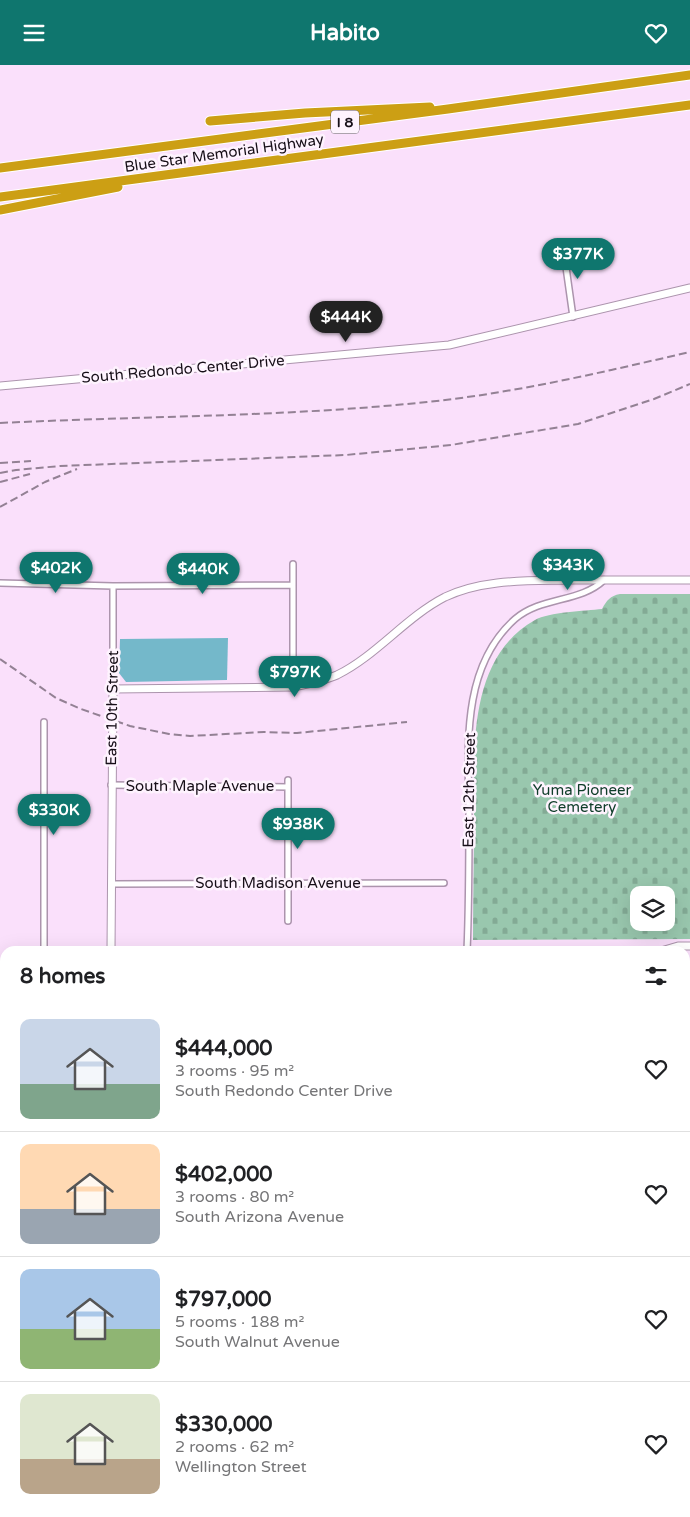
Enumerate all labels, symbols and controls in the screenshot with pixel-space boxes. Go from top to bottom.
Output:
icon: menu [20,19,48,47]
icon: heart [642,19,670,47]
text: Habito [310,20,380,46]
road number: I 8 [331,111,359,133]
street label: Blue Star Memorial Highway [123,130,325,176]
pin: $377K [543,237,613,280]
text: $377K [553,244,603,264]
pin: $444K [311,301,381,343]
text: $444K [321,307,371,327]
street label: South Redondo Center Drive [81,351,285,387]
pin: $343K [533,549,603,591]
pin: $402K [21,551,91,594]
pin: $440K [168,553,238,595]
text: $343K [543,555,593,575]
text: $402K [31,558,81,578]
text: $440K [178,559,228,579]
street label: East 10th Street [102,650,122,766]
pin: $797K [260,655,330,698]
text: $797K [270,662,320,682]
street label: East 12th Street [459,732,479,848]
street label: South Maple Avenue [126,777,274,795]
park label: Yuma Pioneer Cemetery [533,781,631,816]
pin: $330K [19,793,89,836]
text: $330K [29,800,79,820]
pin: $938K [263,807,333,850]
text: $938K [273,814,323,834]
street label: South Madison Avenue [195,874,361,892]
map controls [630,886,675,931]
button: layers [630,886,675,931]
icon: filters [642,962,670,990]
text: 8 homes [20,964,105,989]
text: $444,000 [175,1036,273,1061]
icon: home [60,1039,120,1099]
icon: heart [642,1055,670,1083]
text: 3 rooms · 95 m² [175,1061,294,1081]
text: South Redondo Center Drive [175,1081,393,1101]
text: $402,000 [175,1162,273,1187]
icon: home [60,1164,120,1224]
icon: heart [642,1180,670,1208]
text: 3 rooms · 80 m² [175,1187,294,1207]
text: South Arizona Avenue [175,1207,344,1227]
text: $797,000 [175,1287,271,1312]
icon: home [60,1289,120,1349]
icon: heart [642,1305,670,1333]
text: 5 rooms · 188 m² [175,1312,304,1332]
text: South Walnut Avenue [175,1332,340,1352]
text: $330,000 [175,1412,273,1437]
icon: home [60,1414,120,1474]
icon: heart [642,1430,670,1458]
text: 2 rooms · 62 m² [175,1437,294,1457]
text: Wellington Street [175,1457,307,1477]

